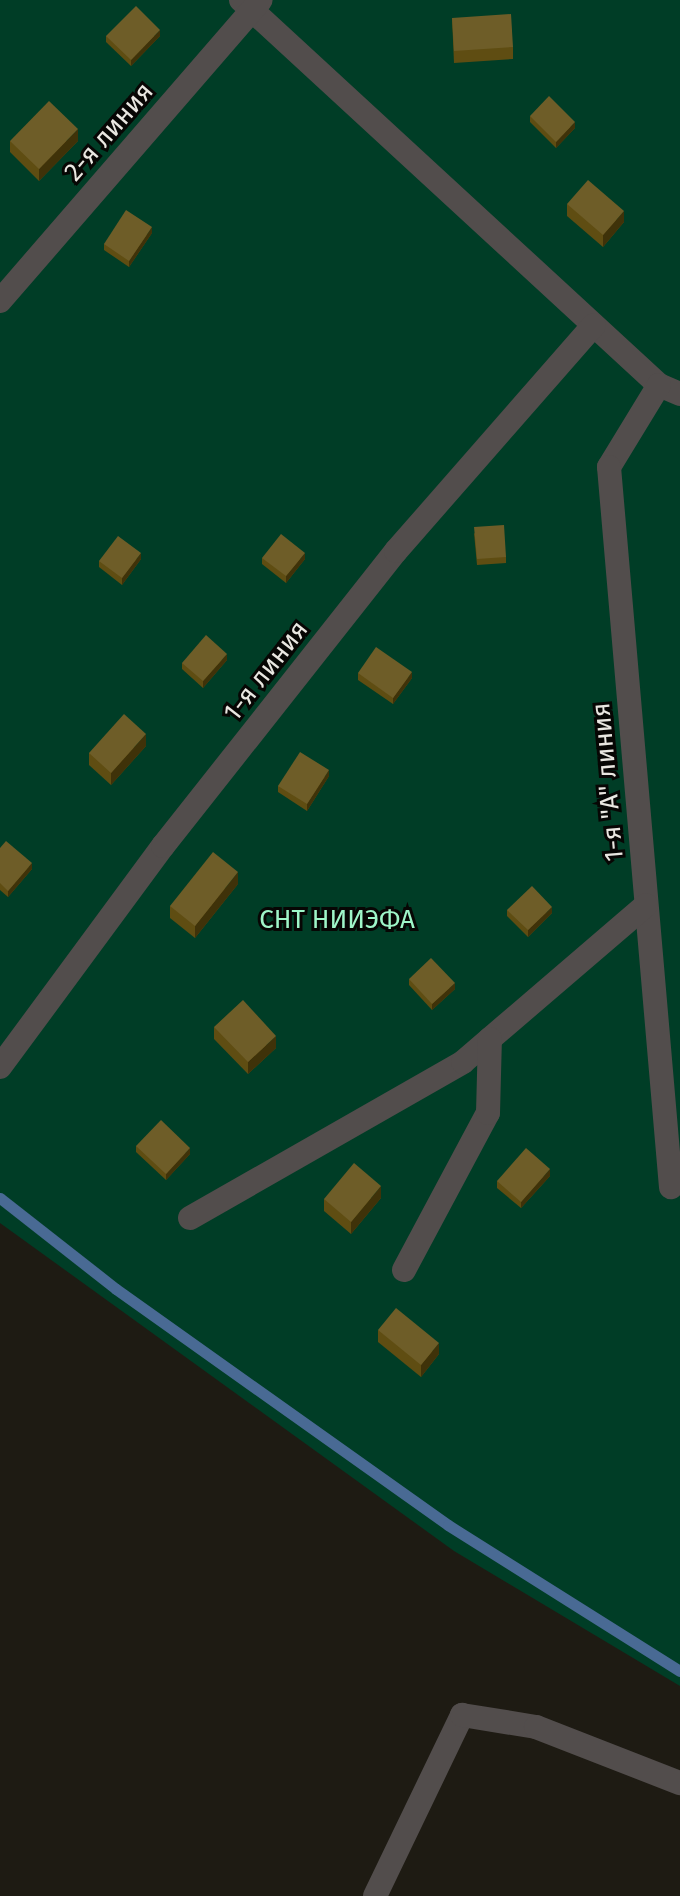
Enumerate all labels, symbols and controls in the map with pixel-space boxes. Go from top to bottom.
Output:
street label: 2-я линия [58,76,160,188]
street label: 1-я линия [217,615,315,727]
street label: 1-я "А" линия [586,701,630,863]
park label: СНТ НИИЭФА [259,904,415,936]

